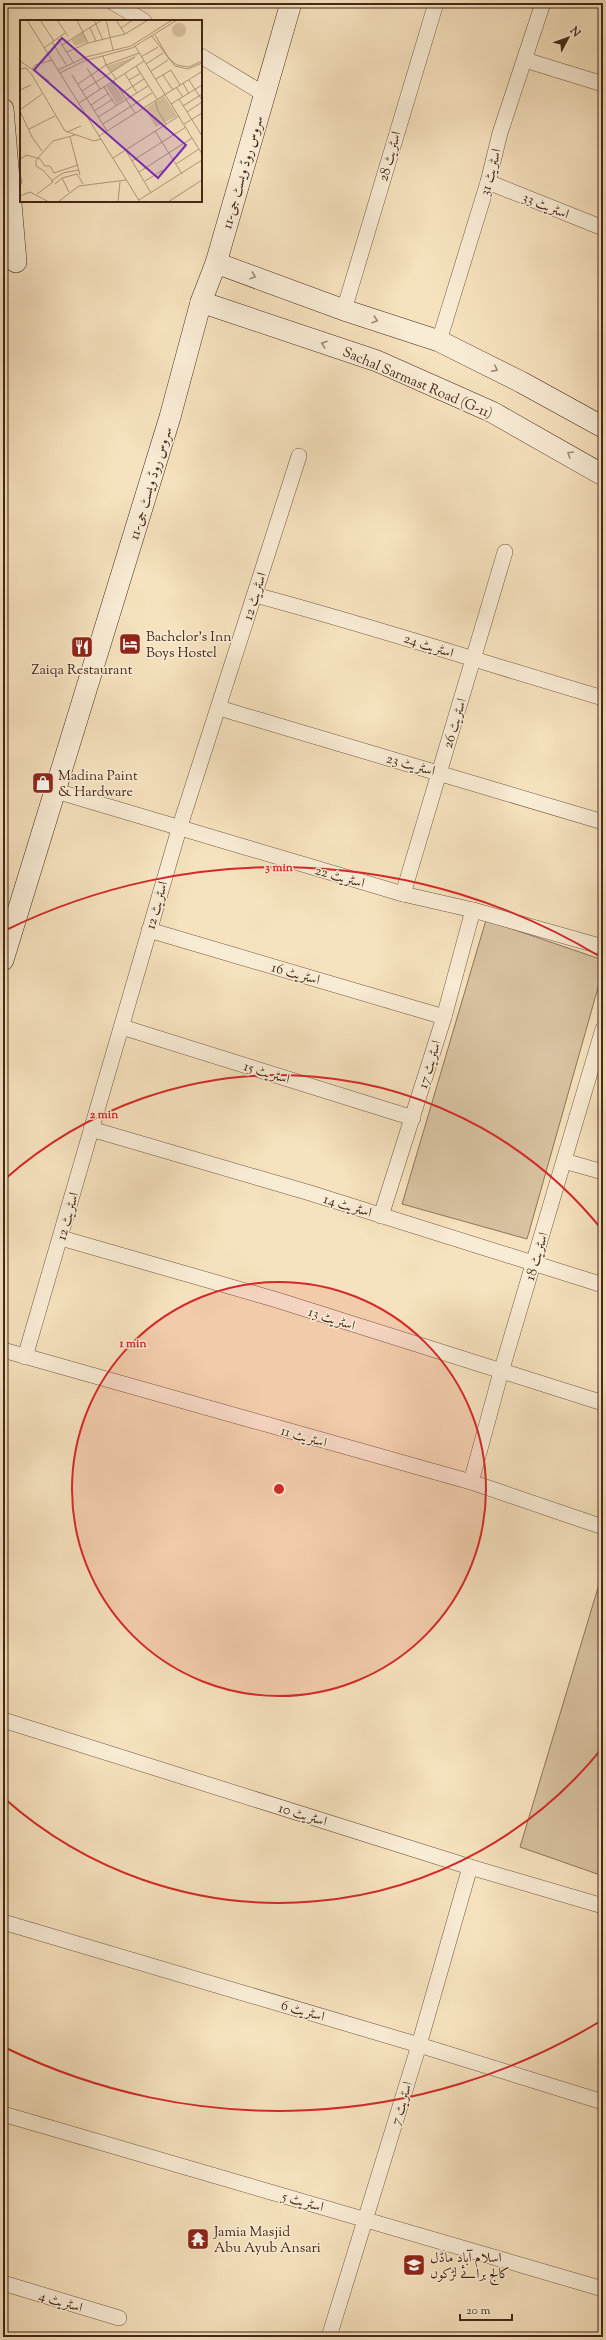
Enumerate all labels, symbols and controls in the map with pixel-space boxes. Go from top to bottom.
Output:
north arrow [548,18,588,58]
inset map [20,20,202,202]
text: N [565,23,584,41]
street label: سروس روڈ ویسٹ جی-11 [218,113,270,232]
street label: اسٹریٹ 28 [374,129,408,184]
street label: اسٹریٹ 31 [476,147,508,198]
street label: اسٹریٹ 33 [519,188,572,225]
one-way arrow [249,271,256,279]
one-way arrow [371,315,378,324]
one-way arrow [321,340,328,348]
street label: Sachal Sarmast Road (G-11) [339,343,495,425]
one-way arrow [491,364,498,372]
street label: سروس روڈ ویسٹ جی-11 [125,424,179,543]
one-way arrow [567,452,574,459]
street label: اسٹریٹ 12 [239,570,273,623]
place label: Bachelor's Inn Boys Hostel [146,628,231,664]
street label: اسٹریٹ 24 [401,629,456,664]
hotel icon: Bachelor's Inn Boys Hostel [117,631,143,657]
restaurant icon: Zaiqa Restaurant [69,634,95,660]
place label: Zaiqa Restaurant [32,661,133,681]
street label: اسٹریٹ 26 [439,696,473,751]
street label: اسٹریٹ 23 [384,749,437,782]
place label: Madina Paint & Hardware [58,767,138,803]
shop icon: Madina Paint & Hardware [30,770,56,796]
text: 3 min [265,859,294,877]
street label: اسٹریٹ 22 [312,861,367,895]
street label: اسٹریٹ 12 [142,879,174,932]
street label: اسٹریٹ 16 [269,958,322,991]
street label: اسٹریٹ 17 [414,1038,448,1091]
street label: اسٹریٹ 15 [241,1057,292,1090]
text: 2 min [90,1106,119,1124]
street label: اسٹریٹ 12 [53,1190,85,1243]
street label: اسٹریٹ 14 [321,1190,374,1224]
street label: اسٹریٹ 18 [521,1230,555,1283]
street label: اسٹریٹ 13 [305,1303,357,1337]
text: 1 min [118,1335,147,1353]
street label: اسٹریٹ 11 [278,1422,329,1454]
centre of rings [272,1482,286,1496]
street label: اسٹریٹ 10 [276,1799,329,1833]
street label: اسٹریٹ 6 [278,1996,327,2028]
street label: اسٹریٹ 7 [387,2079,419,2128]
street label: اسٹریٹ 5 [278,2187,326,2218]
place label: Jamia Masjid Abu Ayub Ansari [213,2223,321,2259]
temple icon: Jamia Masjid Abu Ayub Ansari [185,2226,211,2252]
place label: اسلام آباد ماڈل کالج برائے لڑکوں [430,2249,510,2286]
school or university icon: اسلام آباد ماڈل کالج برائے لڑکوں [401,2252,427,2278]
street label: اسٹریٹ 4 [36,2287,85,2319]
scale bar [460,2296,512,2322]
text: 20 m [466,2302,491,2320]

